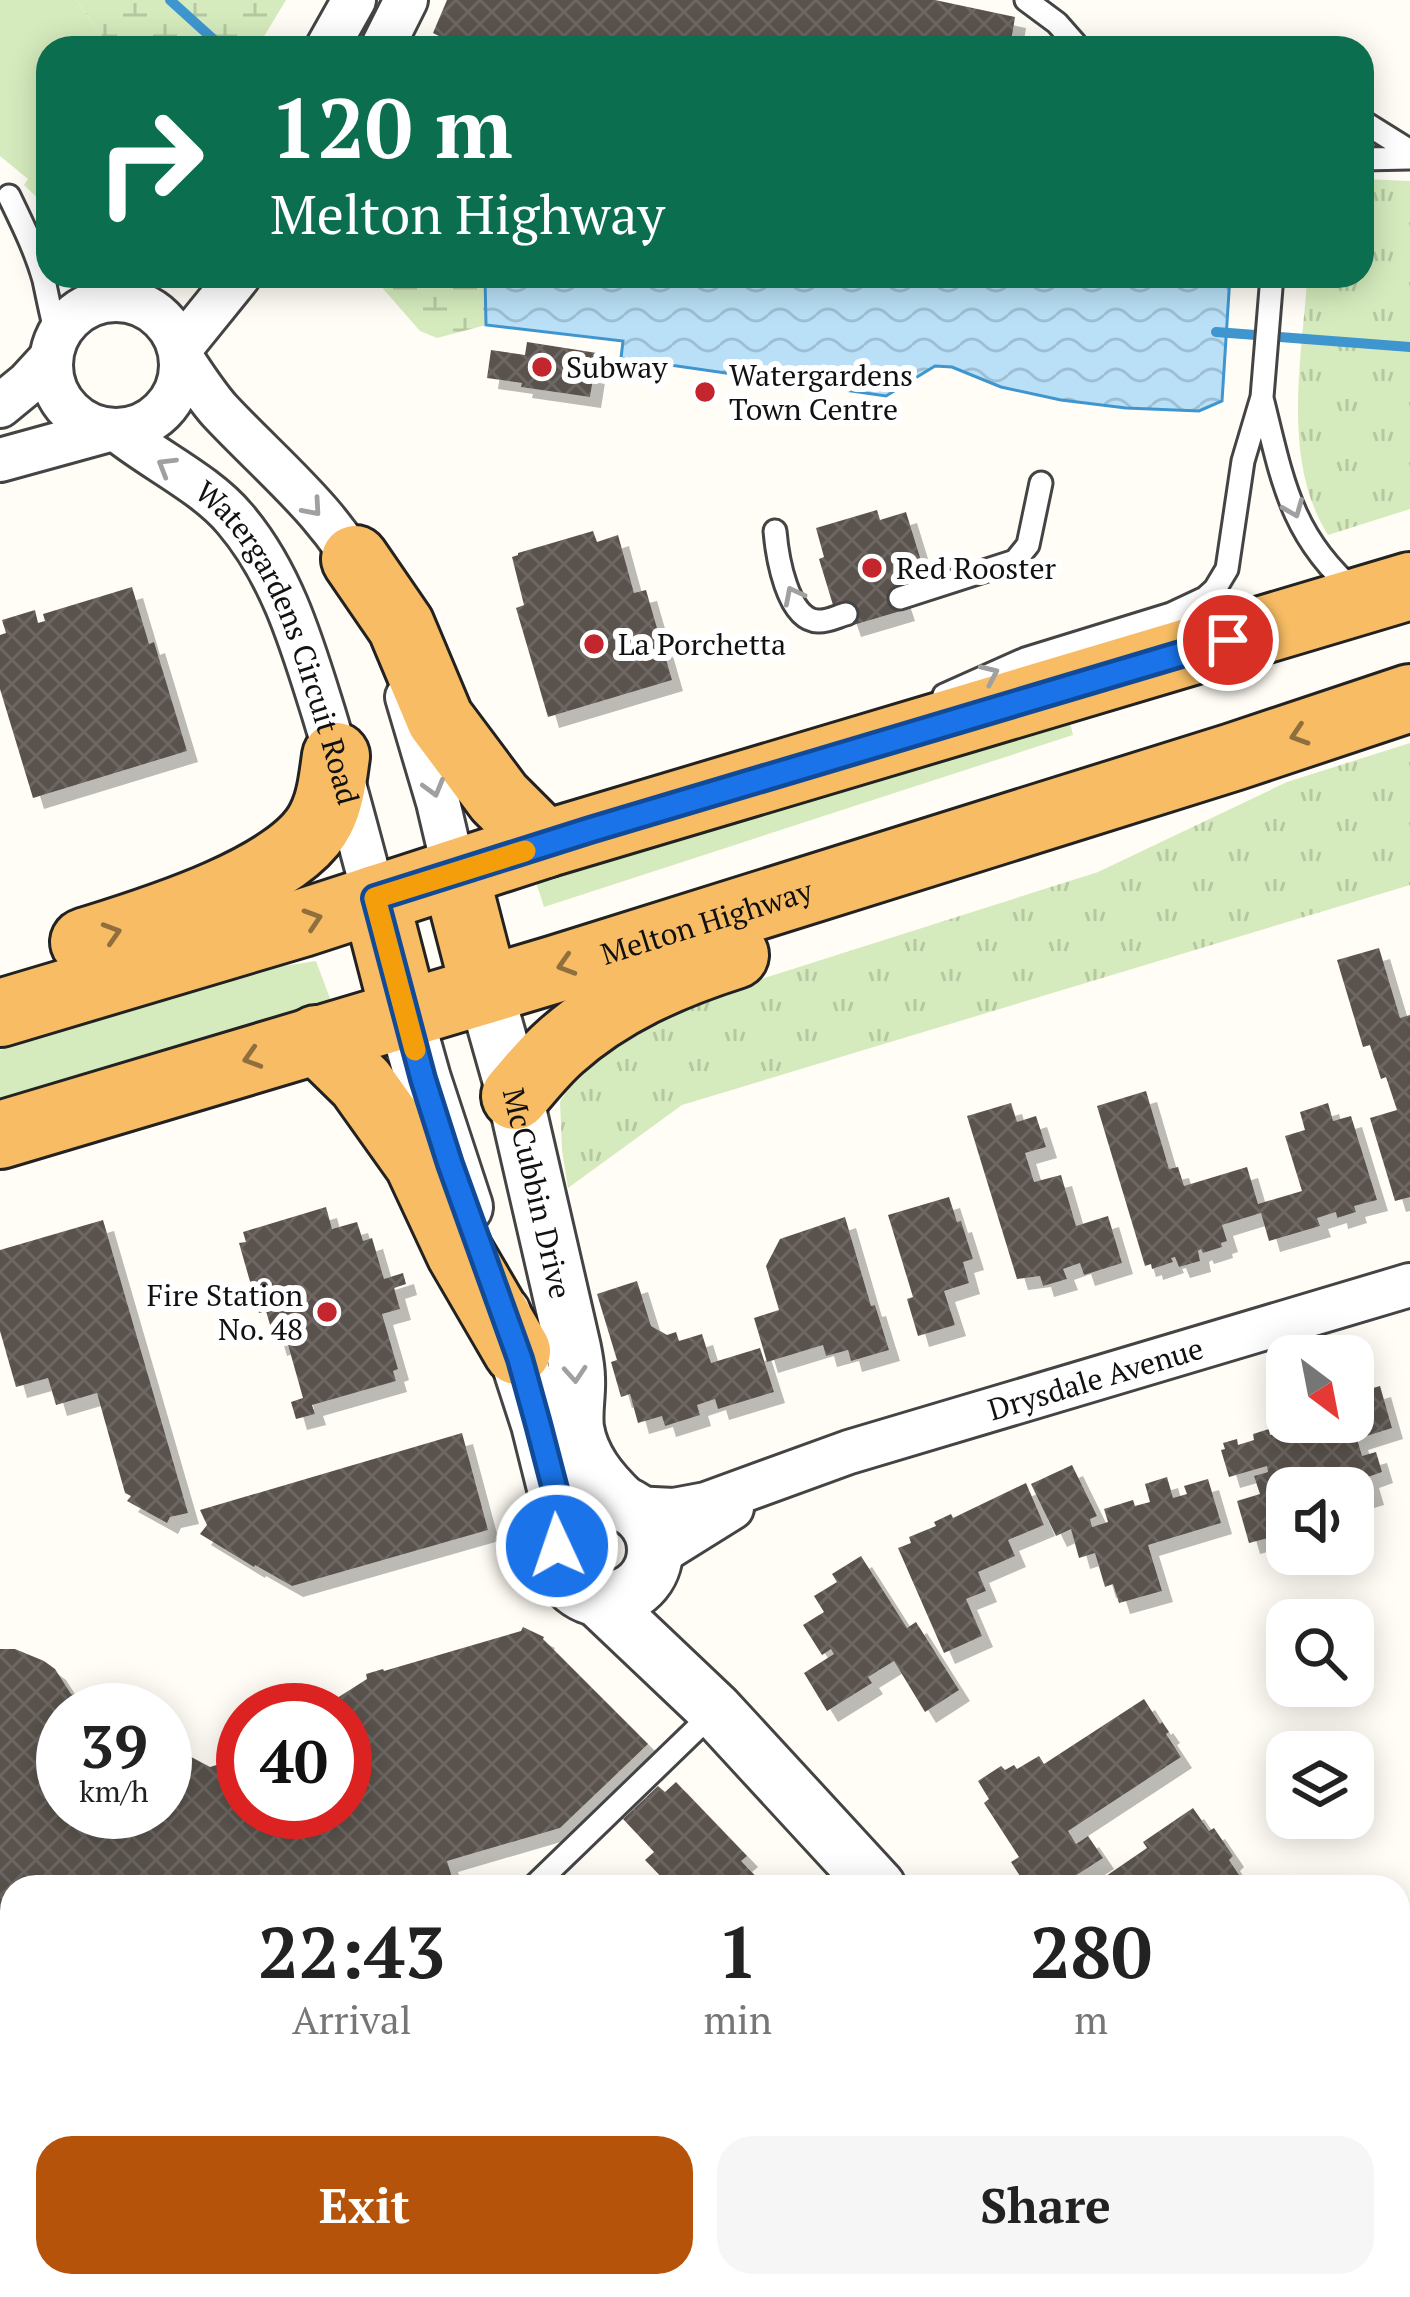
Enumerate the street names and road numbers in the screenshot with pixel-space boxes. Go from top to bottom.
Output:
street label: Watergardens Circuit Road [187,471,369,809]
street label: Melton Highway [596,870,818,974]
street label: McCubbin Drive [494,1084,581,1303]
street label: Drysdale Avenue [983,1328,1208,1430]

